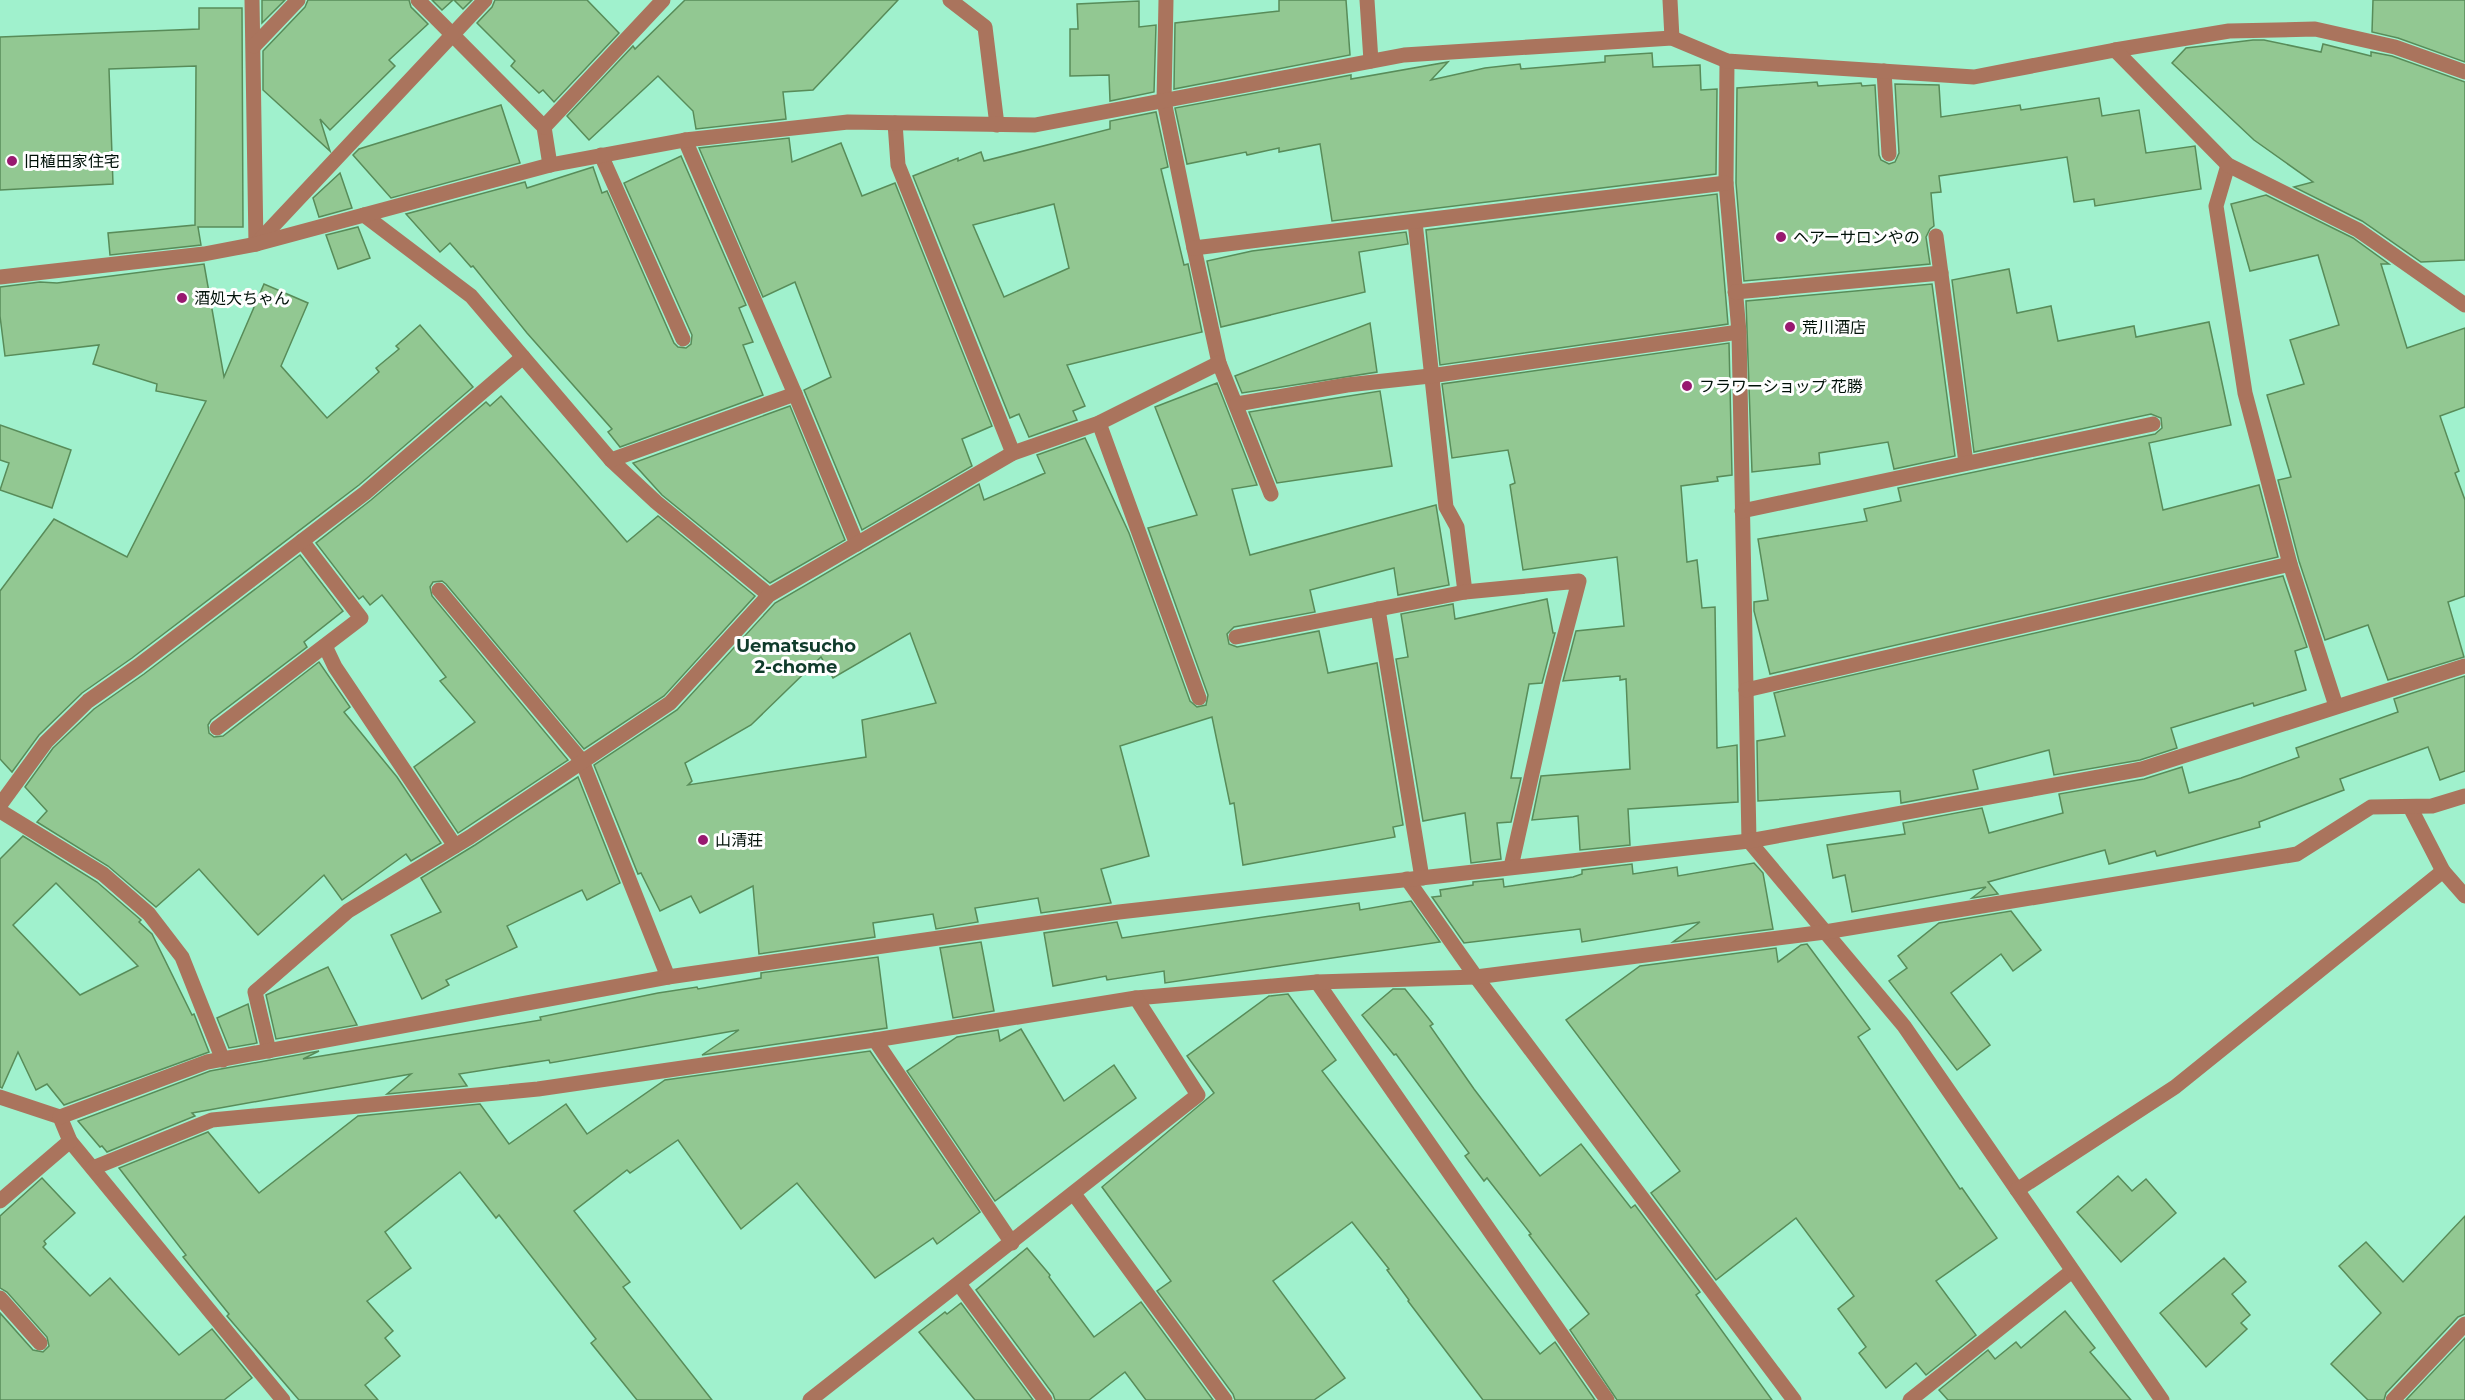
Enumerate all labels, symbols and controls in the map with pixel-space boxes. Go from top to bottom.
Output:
place label: 旧植田家住宅 [24,152,120,171]
marker: 旧植田家住宅 [5,154,19,168]
place label: ヘアーサロンやの [1793,228,1920,247]
marker: ヘアーサロンやの [1774,230,1788,244]
place label: 酒処大ちゃん [194,289,290,308]
marker: 酒処大ちゃん [175,291,189,305]
place label: 荒川酒店 [1802,318,1866,337]
marker: 荒川酒店 [1783,320,1797,334]
place label: フラワーショップ 花勝 [1699,377,1863,396]
marker: フラワーショップ 花勝 [1680,379,1694,393]
district label: Uematsucho 2-chome [736,635,856,678]
place label: 山清荘 [715,831,763,850]
marker: 山清荘 [696,833,710,847]

